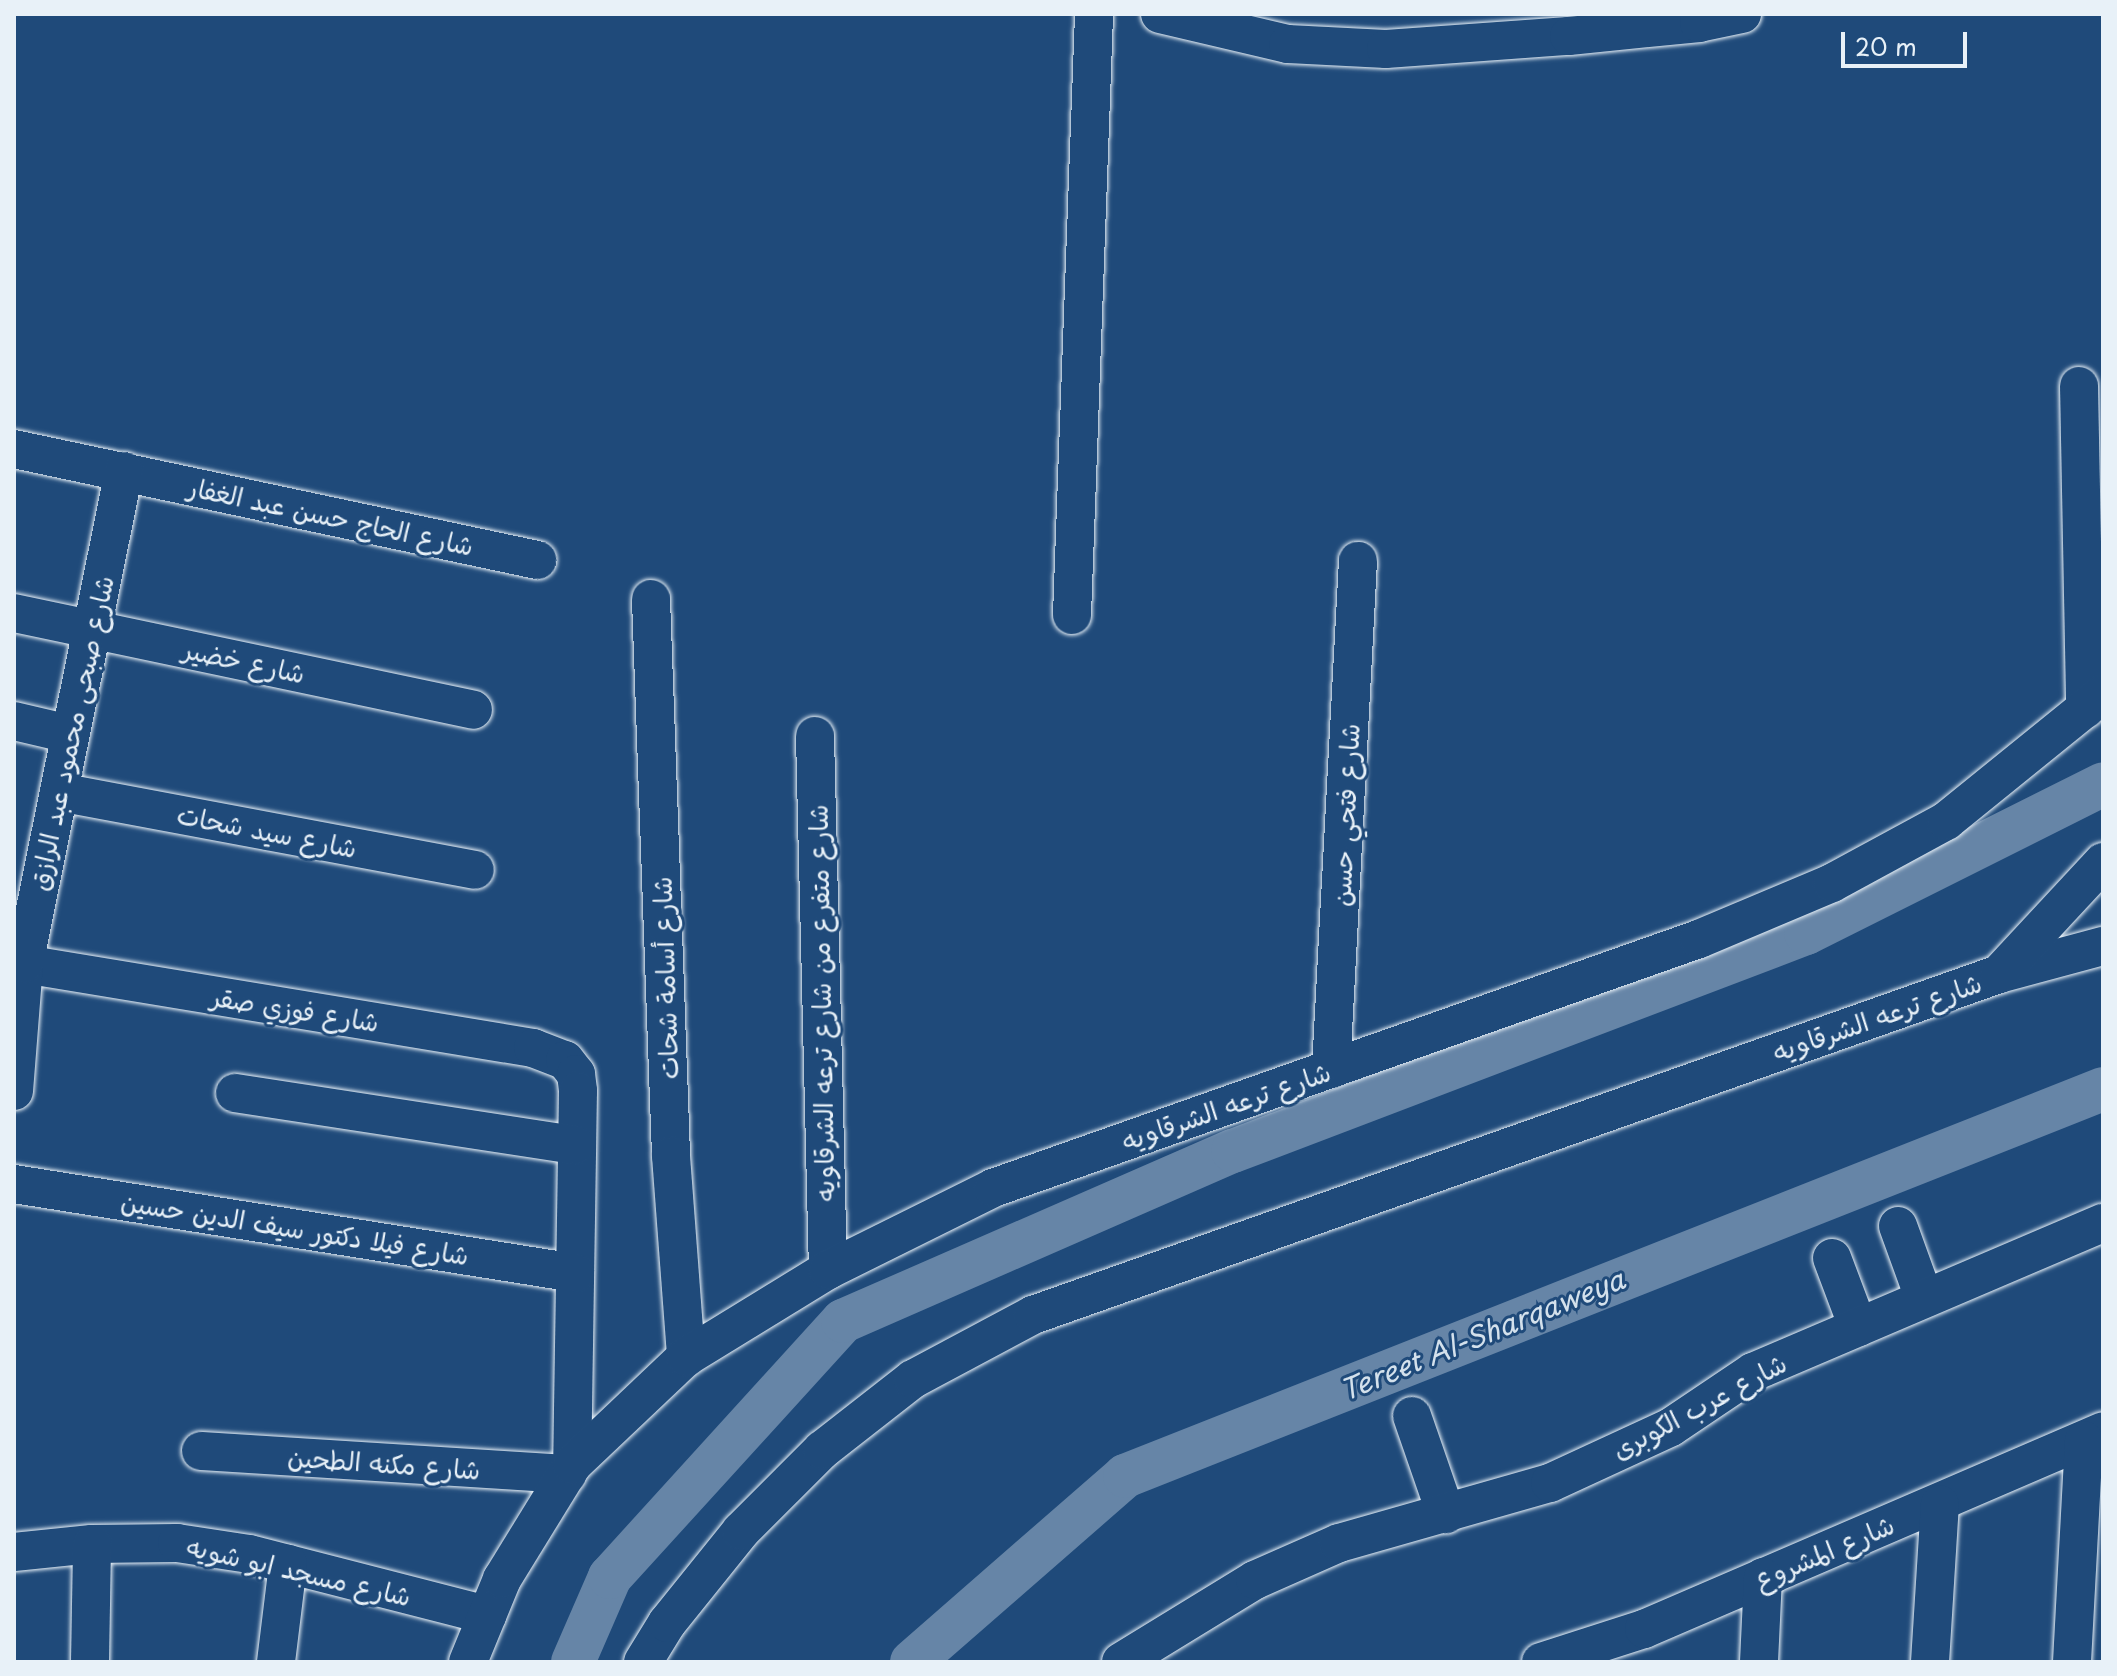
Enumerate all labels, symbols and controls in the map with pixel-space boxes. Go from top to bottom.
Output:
scale bar [1845,16,1971,66]
text: 20 m [1855,28,1917,64]
street label: شارع الحاج حسن عبد الغفار [185,471,477,561]
street label: شارع صبحى محمود عبد الرازق [22,573,120,893]
street label: شارع خضير [180,633,308,689]
street label: شارع فتحي حسن [1325,723,1365,907]
street label: شارع سيد شحات [175,798,359,864]
street label: شارع متفرع من شارع ترعه الشرقاويه [802,804,840,1202]
street label: شارع أسامة شحات [646,876,684,1080]
street label: شارع ترعه الشرقاويه [1768,967,1986,1067]
street label: شارع فوزي صقر [209,980,381,1038]
street label: شارع ترعه الشرقاويه [1117,1056,1335,1156]
street label: شارع فيلا دكتور سيف الدين حسين [119,1185,471,1271]
water label: Tereet Al-Sharqaweya [1334,1261,1630,1407]
street label: شارع عرب الكوبرى [1606,1347,1792,1465]
street label: شارع مكنه الطحين [287,1441,481,1485]
street label: شارع المشروع [1749,1509,1899,1595]
street label: شارع مسجد ابو شويه [184,1530,414,1612]

